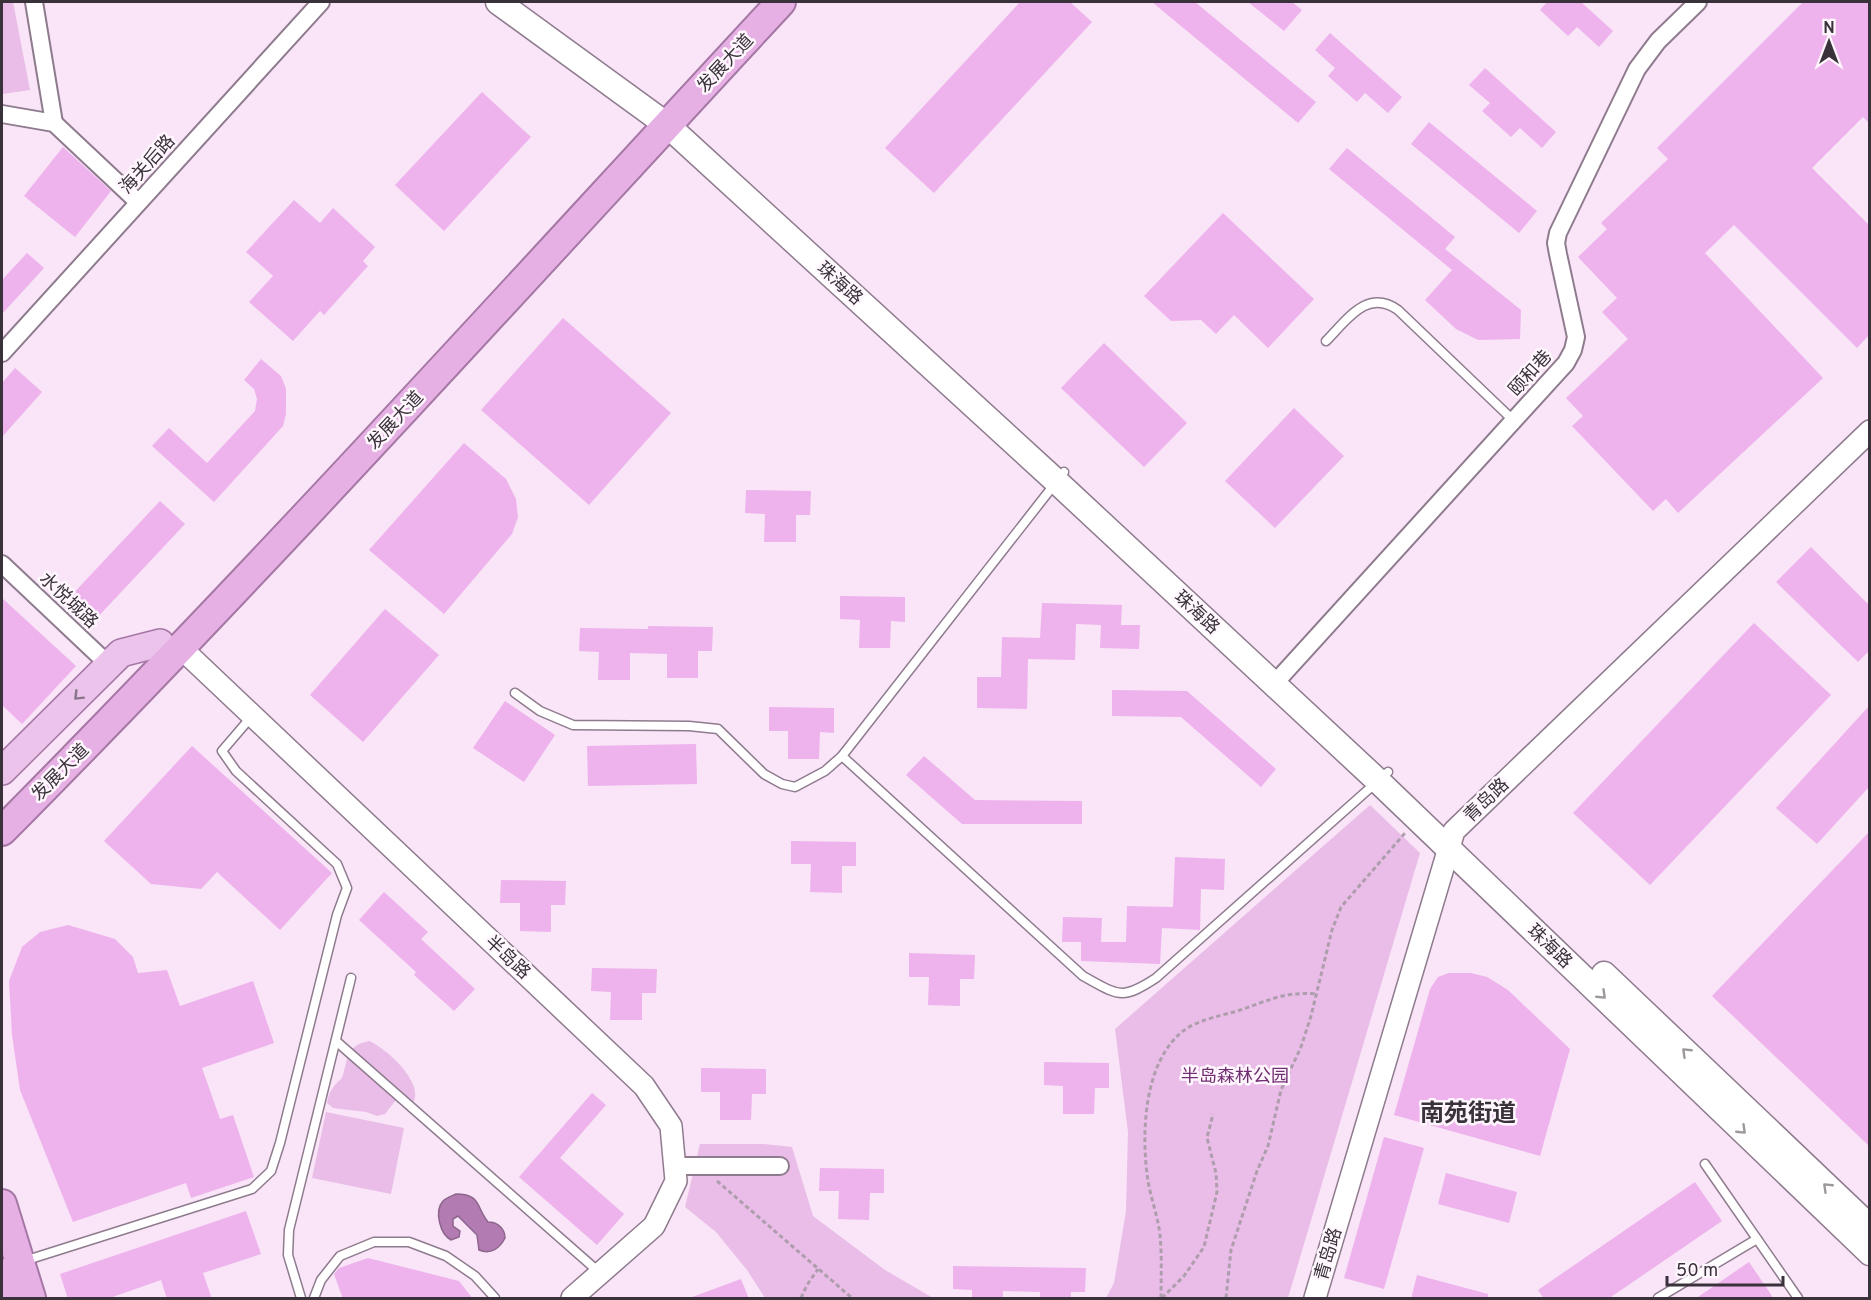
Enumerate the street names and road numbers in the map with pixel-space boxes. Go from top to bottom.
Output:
street label: 发展大道 [693,30,759,98]
street label: 海关后路 [115,131,181,199]
street label: 珠海路 [811,258,867,311]
street label: 颐和巷 [1505,346,1558,402]
street label: 发展大道 [363,387,429,455]
street label: 水悦城路 [34,568,102,634]
street label: 珠海路 [1168,586,1224,640]
street label: 发展大道 [27,739,95,807]
street label: 青岛路 [1460,774,1514,828]
street label: 珠海路 [1522,920,1576,974]
street label: 半岛路 [479,931,535,985]
street label: 青岛路 [1311,1225,1348,1284]

